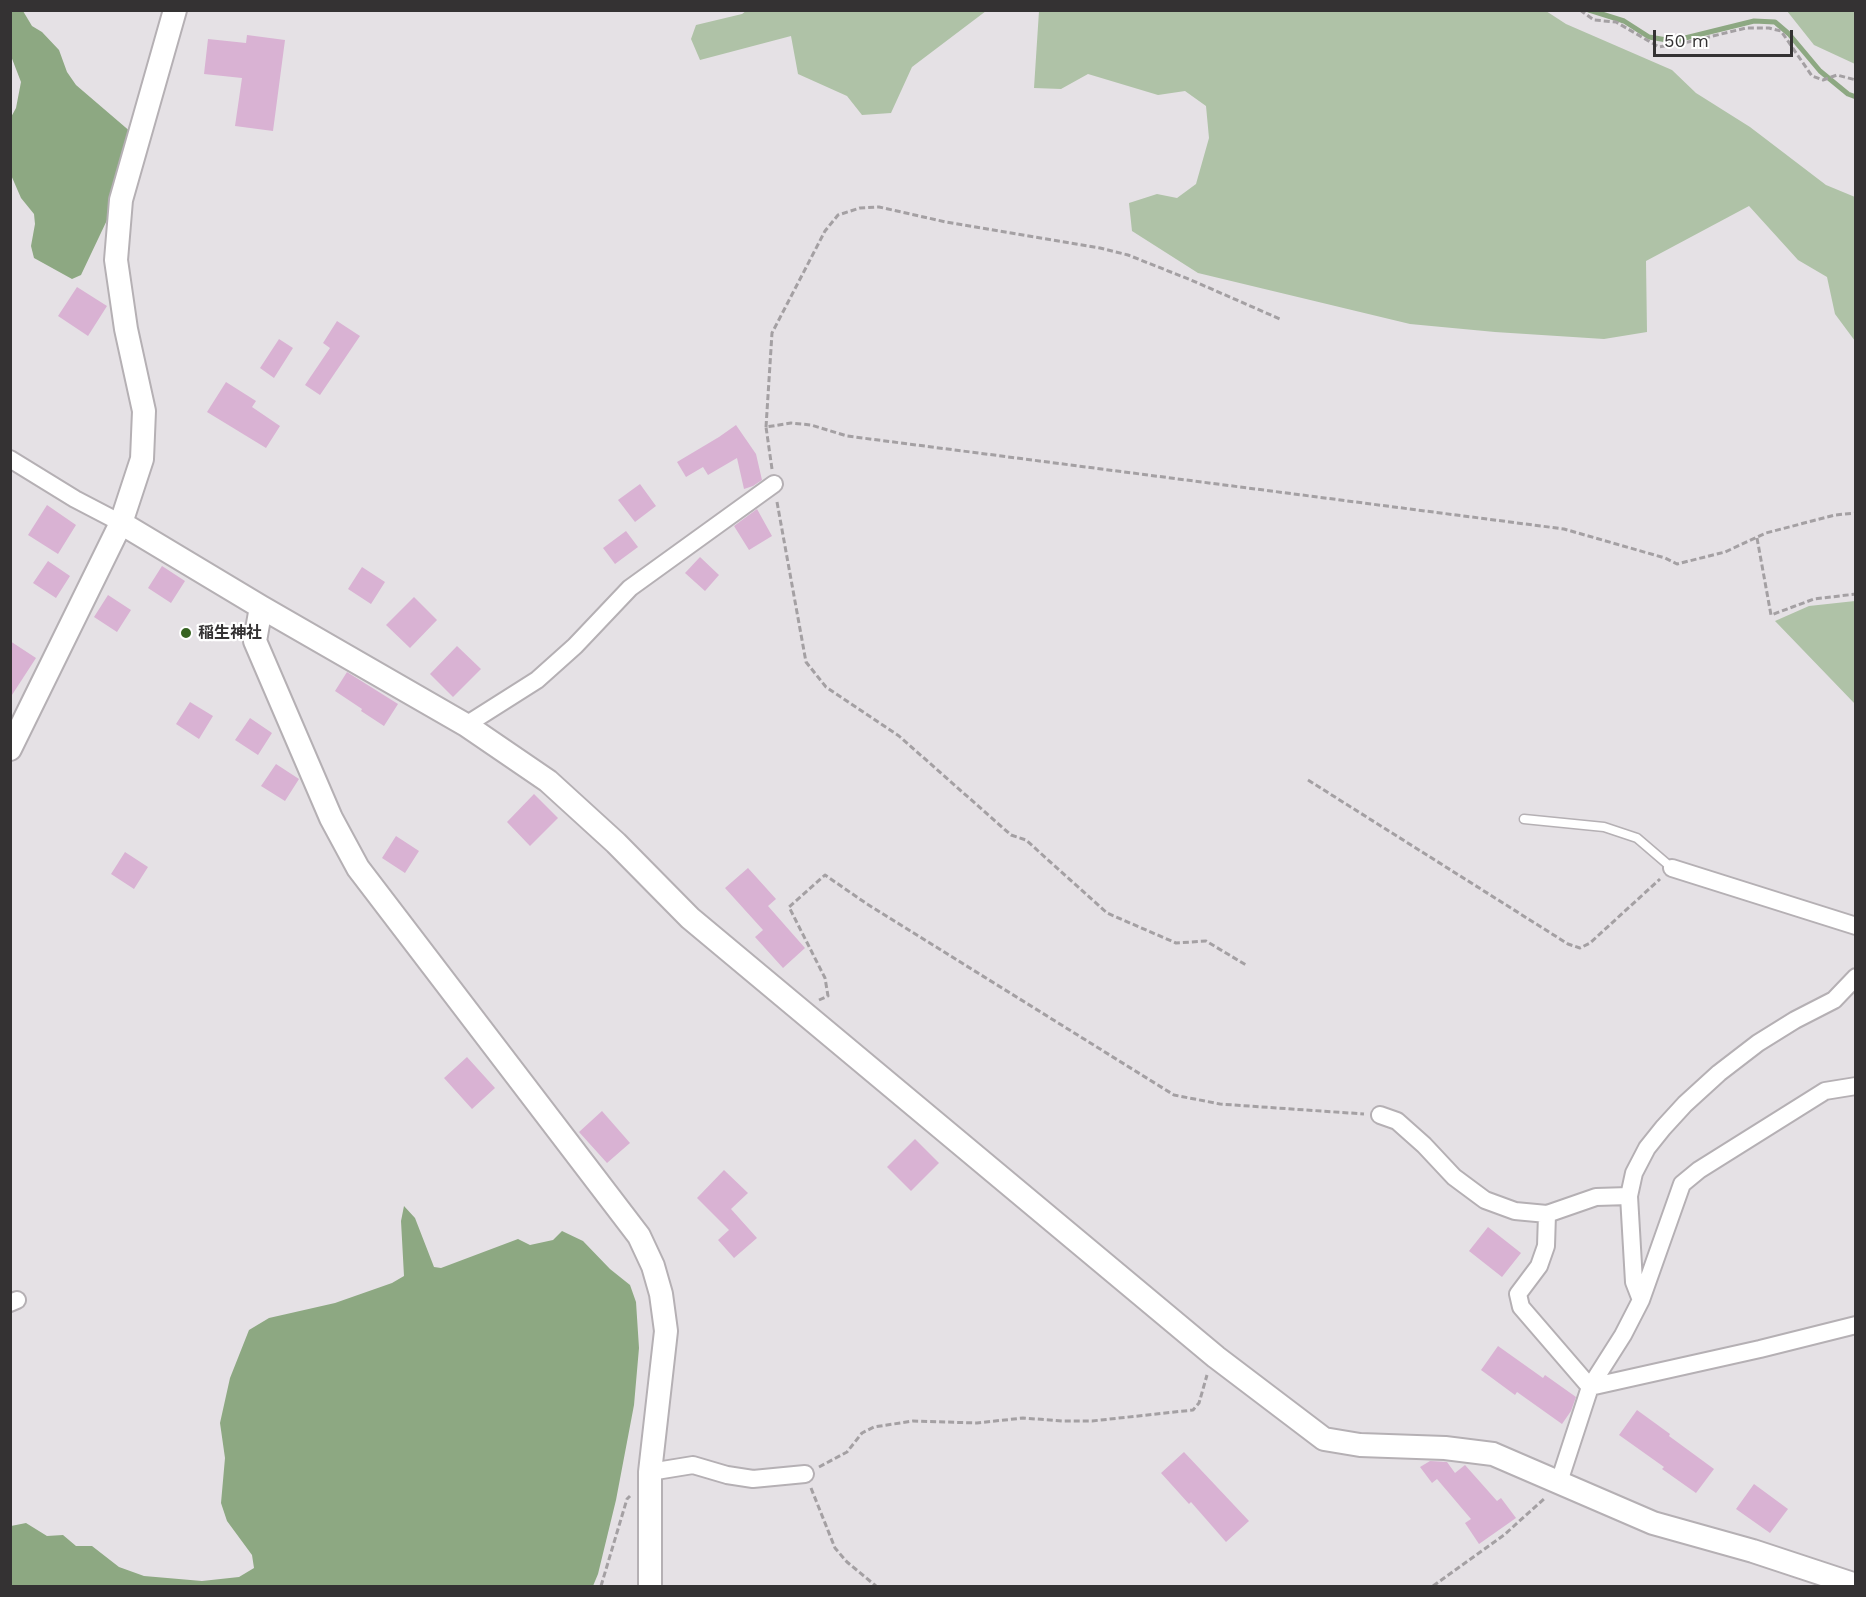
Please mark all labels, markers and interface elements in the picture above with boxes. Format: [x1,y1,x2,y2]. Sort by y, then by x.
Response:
scale bar [1656,18,1796,56]
text: 50 m [1664,30,1709,51]
place label: 稲生神社 [198,623,262,643]
marker: 稲生神社 [179,626,193,640]

